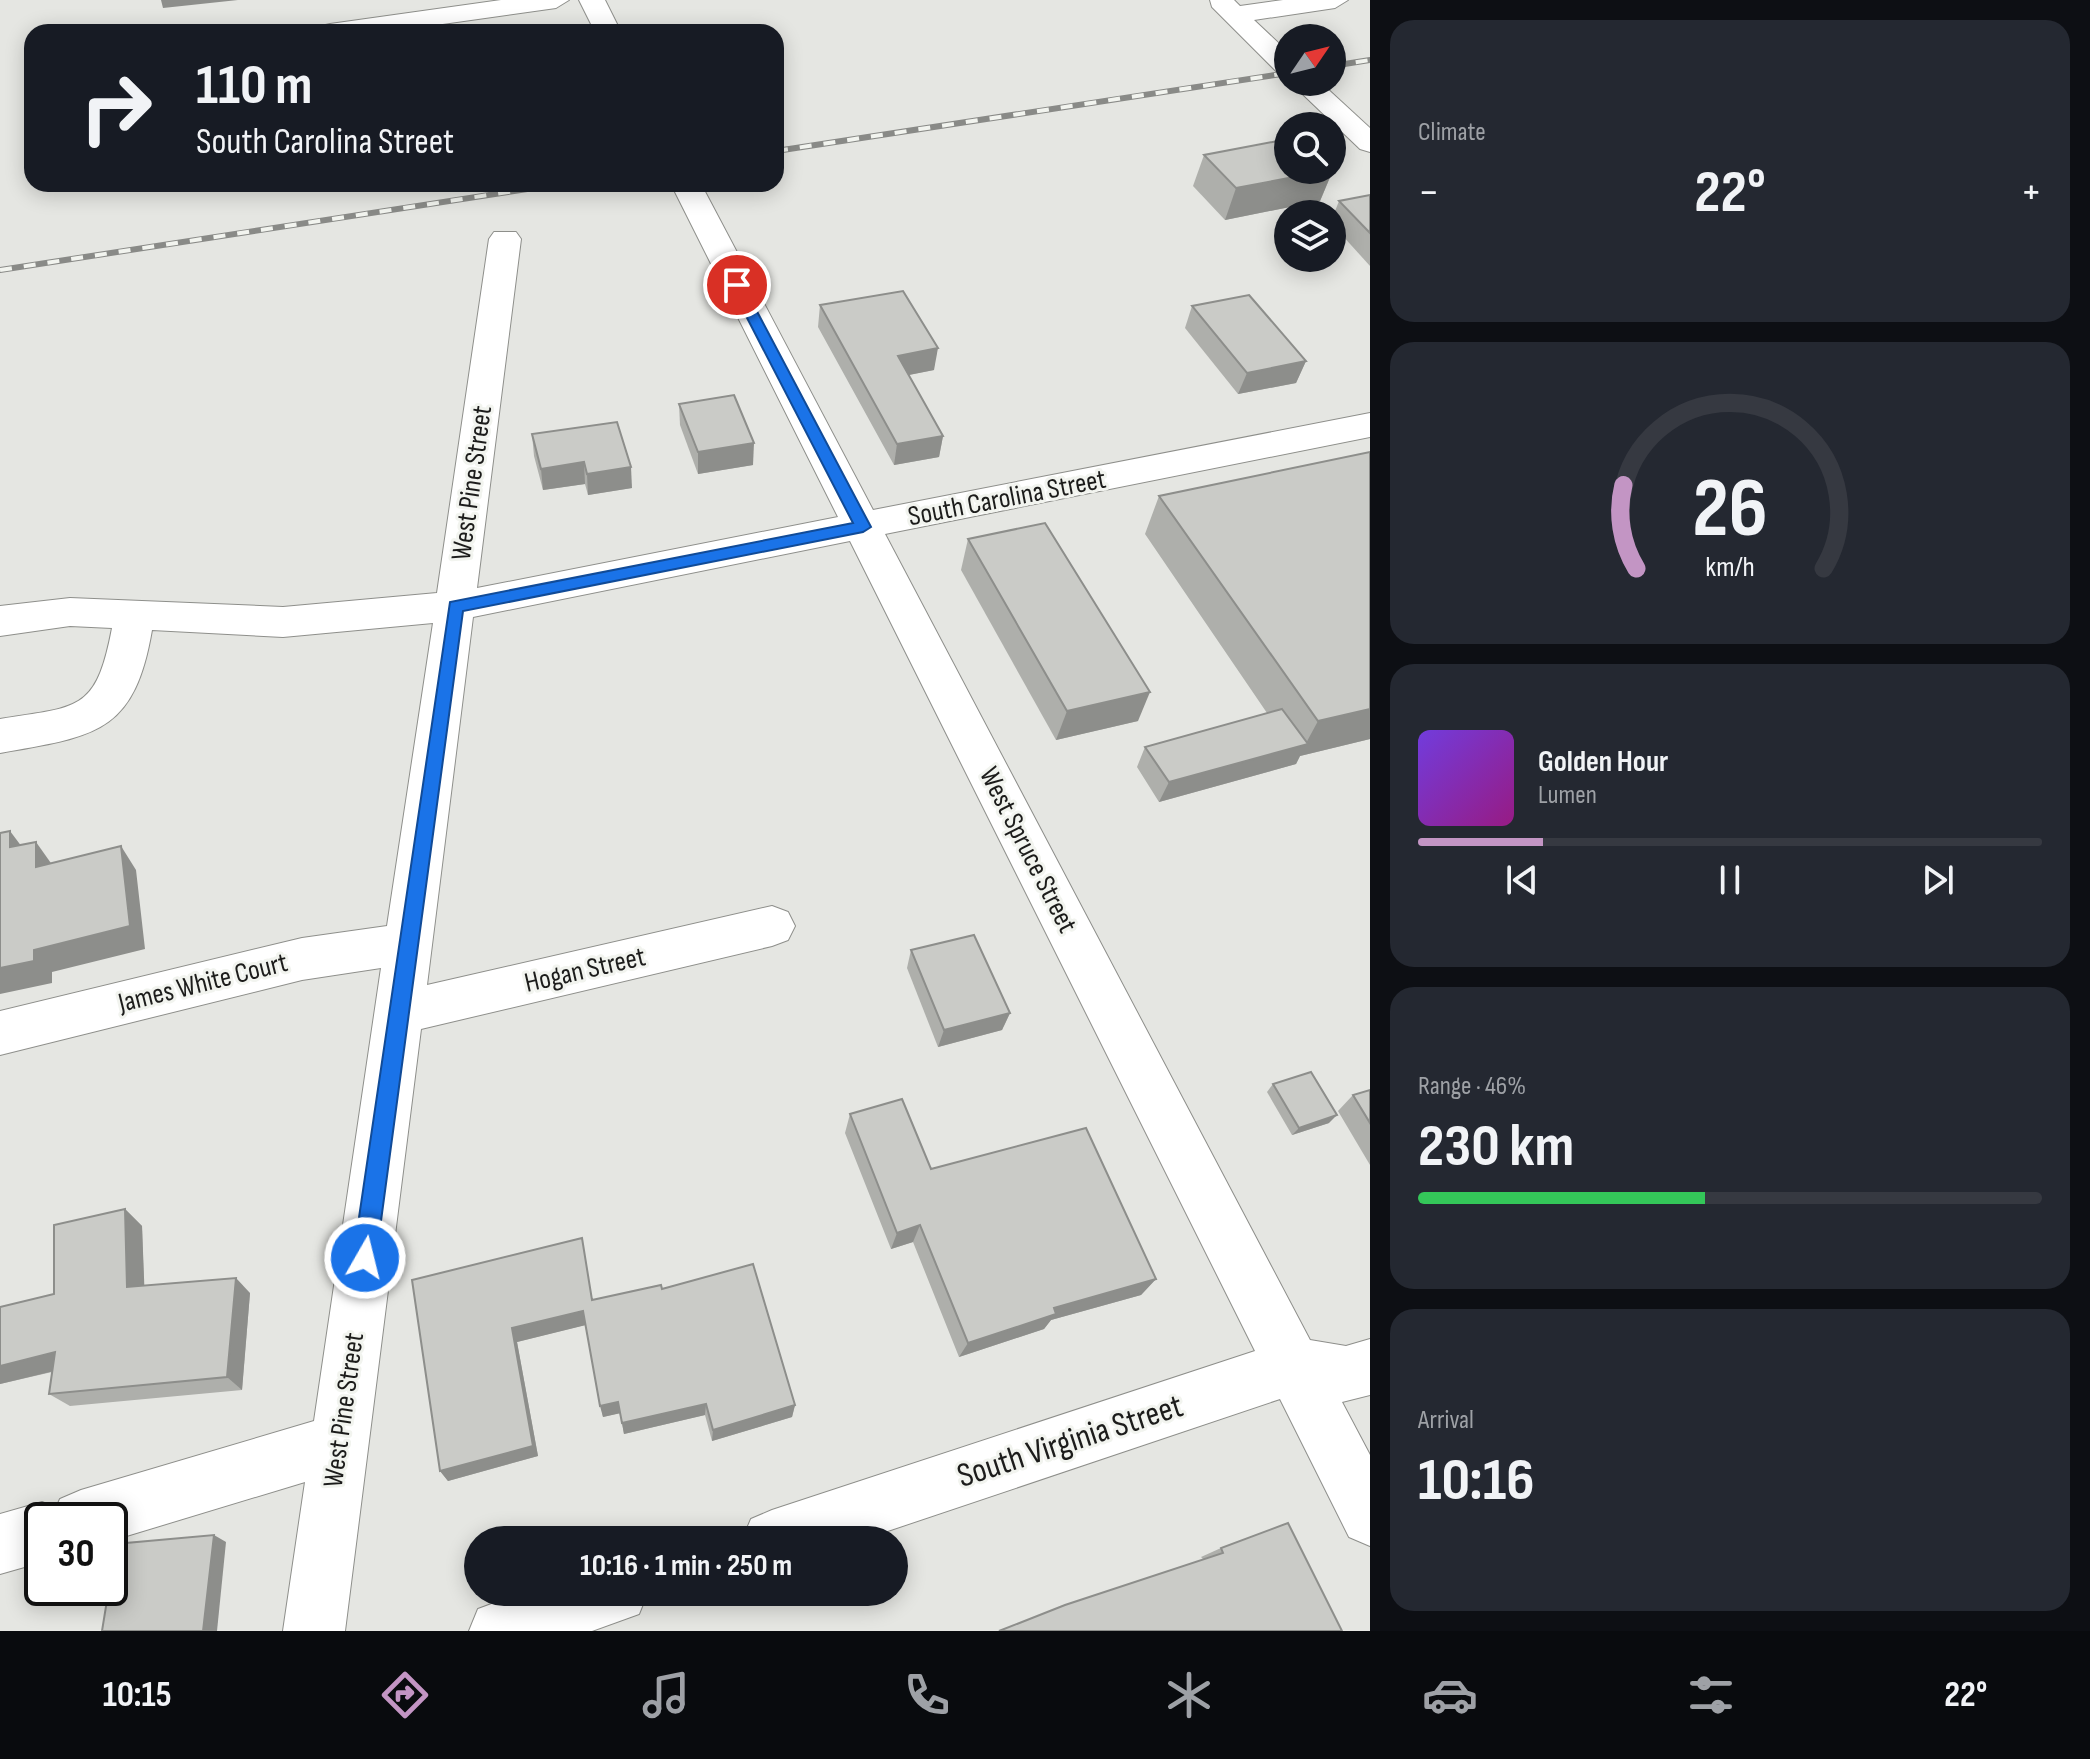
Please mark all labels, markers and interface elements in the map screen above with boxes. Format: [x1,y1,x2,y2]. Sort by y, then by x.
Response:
north arrow [1274,24,1346,96]
map controls [1274,24,1346,272]
text: 110 m [196,53,312,120]
icon: right [64,56,168,160]
button: search [1274,112,1346,184]
text: Climate [1418,117,1486,148]
text: South Carolina Street [196,121,454,164]
text: 22° [1694,157,1766,229]
text: − [1418,166,1440,219]
text: + [2020,166,2042,219]
button: layers [1274,200,1346,272]
pin [703,251,771,319]
icon: arrive [715,263,759,307]
street label: West Pine Street [445,404,499,562]
text: 26 [1692,460,1768,560]
street label: South Carolina Street [905,463,1109,533]
text: km/h [1705,550,1755,585]
text: Golden Hour [1538,744,1668,780]
street label: West Spruce Street [972,762,1084,938]
text: Lumen [1538,780,1597,811]
icon: previous [1500,858,1544,902]
icon: pause [1708,858,1752,902]
icon: next [1916,858,1960,902]
street label: Hogan Street [521,940,649,1000]
street label: James White Court [114,946,291,1020]
text: Range · 46% [1418,1071,1526,1102]
text: 230 km [1418,1111,1574,1183]
position arrow [323,1216,407,1300]
street label: West Pine Street [317,1331,371,1489]
street label: South Virginia Street [952,1385,1188,1497]
text: Arrival [1418,1405,1474,1436]
text: 10:16 [1418,1445,1535,1517]
speed limit sign: 30 [24,1502,128,1606]
text: 10:16 · 1 min · 250 m [580,1548,792,1584]
icon: directions [377,1667,433,1723]
icon: music [638,1667,694,1723]
icon: phone [899,1667,955,1723]
icon: climate [1161,1667,1217,1723]
icon: car [1422,1667,1478,1723]
icon: filters [1683,1667,1739,1723]
text: 10:15 [103,1674,171,1717]
text: 22° [1944,1674,1987,1717]

